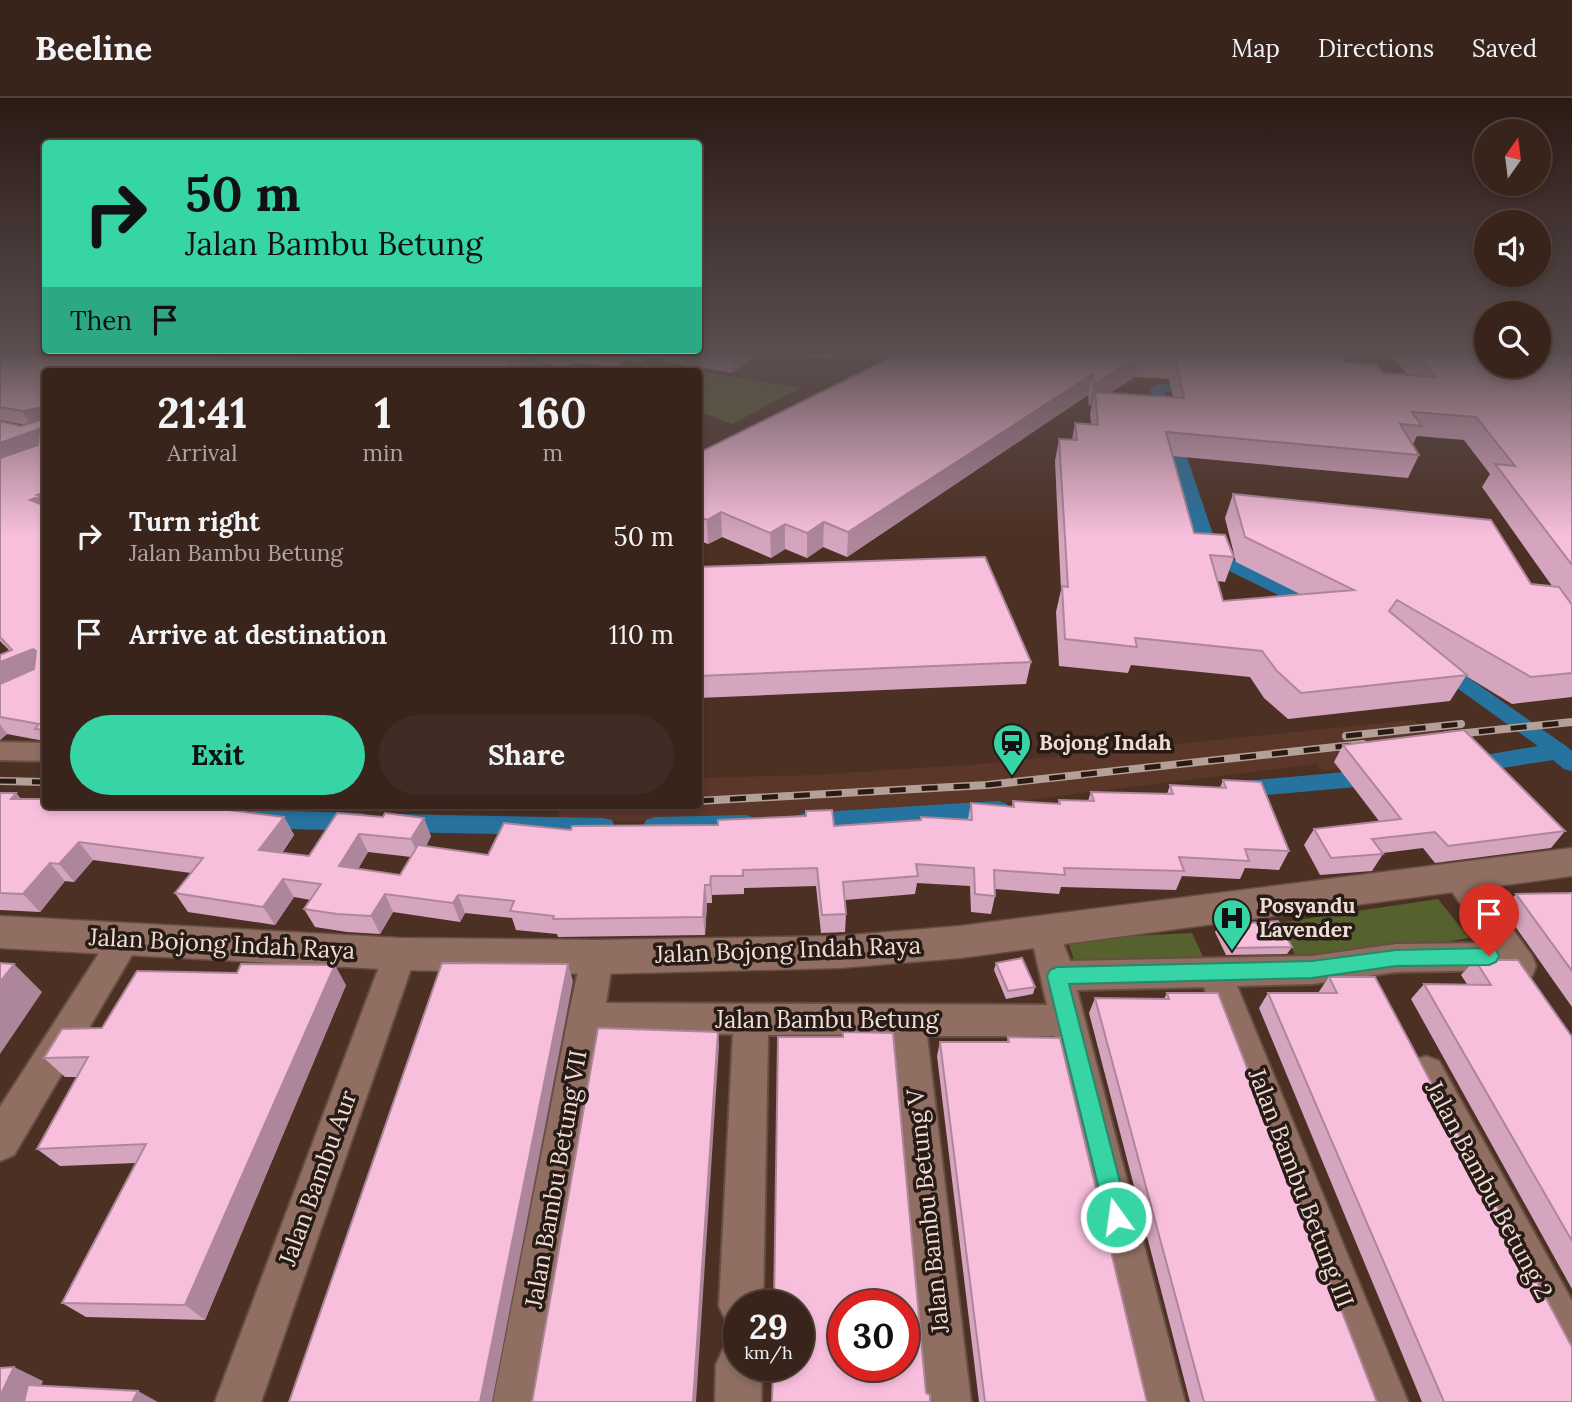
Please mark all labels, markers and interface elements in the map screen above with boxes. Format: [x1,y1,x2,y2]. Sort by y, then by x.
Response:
text: Beeline [35,27,152,69]
text: Map [1231,33,1280,64]
text: Directions [1318,33,1434,64]
text: Saved [1472,33,1537,64]
north arrow [1474,119,1550,196]
map controls [1474,119,1551,378]
text: 50 m [185,162,301,224]
icon: right [70,168,161,259]
button: sound [1474,210,1551,287]
text: Jalan Bambu Betung [185,223,483,264]
icon: arrive [146,301,184,339]
button: search [1474,301,1551,378]
text: Then [70,304,132,337]
text: 21:41 [157,386,247,440]
text: 1 [374,386,392,440]
text: 160 [519,386,587,440]
text: Arrival [167,438,237,467]
text: min [363,438,404,467]
text: m [542,438,563,467]
text: Turn right [129,505,260,538]
icon: right [70,517,108,555]
text: 50 m [614,520,674,553]
text: Jalan Bambu Betung [129,538,343,567]
icon: arrive [70,615,108,653]
text: Arrive at destination [129,618,387,651]
text: 110 m [609,618,674,651]
button: Exit [70,715,365,795]
button: Share [379,715,674,795]
station icon: Bojong Indah [991,722,1033,777]
place label: Bojong Indah [1039,729,1171,756]
pin [1459,884,1519,956]
place label: Posyandu Lavender [1259,892,1356,943]
icon: arrive [1470,895,1508,933]
hospital icon: Posyandu Lavender [1211,897,1253,952]
street label: Jalan Bojong Indah Raya [87,921,356,966]
street label: Jalan Bojong Indah Raya [653,929,922,970]
street label: Jalan Bambu Betung [714,1004,939,1035]
street label: Jalan Bambu Betung VII [517,1047,593,1311]
street label: Jalan Bambu Betung III [1241,1063,1361,1312]
street label: Jalan Bambu Betung 2 [1418,1075,1560,1304]
street label: Jalan Bambu Aur [271,1086,364,1270]
street label: Jalan Bambu Betung V [899,1086,956,1336]
position arrow [1079,1180,1153,1254]
speed limit sign: 30 [828,1290,919,1381]
text: 29 [749,1304,788,1349]
text: km/h [744,1341,793,1364]

